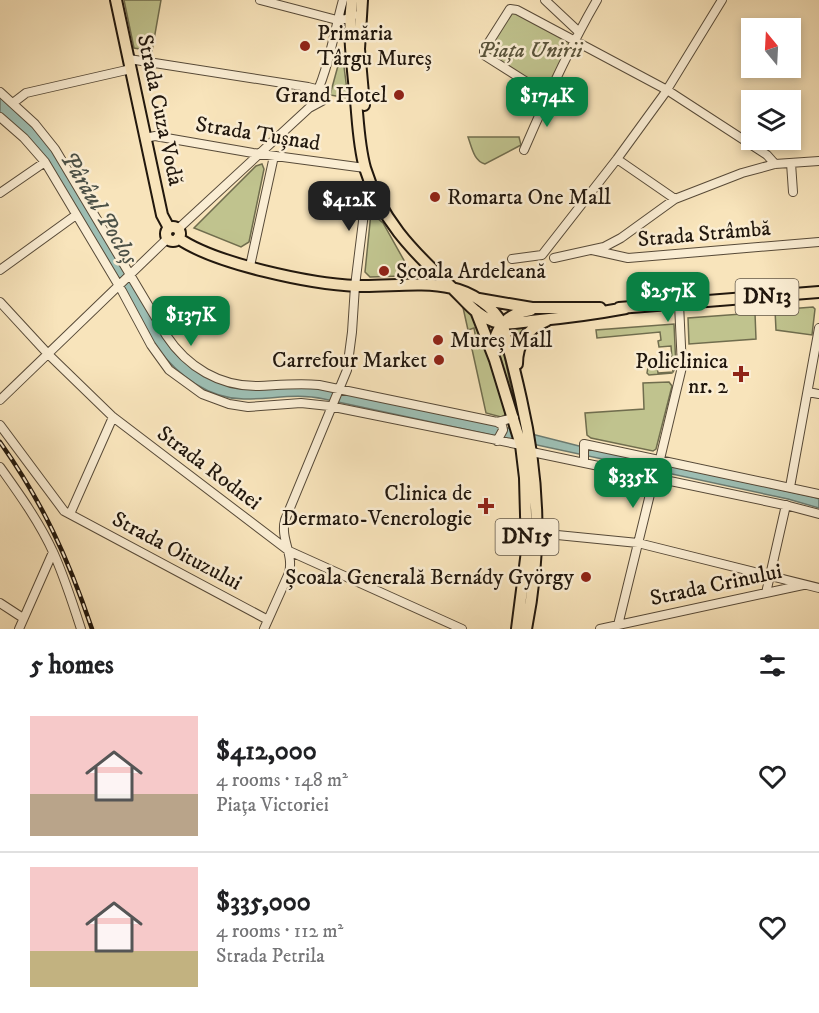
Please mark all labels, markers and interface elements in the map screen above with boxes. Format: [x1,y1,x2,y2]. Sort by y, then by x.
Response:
north arrow [741,18,801,78]
map controls [741,18,801,150]
place label: Primăria Târgu Mureș [317,20,432,72]
street label: Strada Cuza Vodă [131,32,189,189]
park label: Piața Unirii [478,37,584,64]
marker: Primăria Târgu Mureș [298,39,312,53]
pin: $174K [505,77,589,128]
place label: Grand Hotel [275,82,387,109]
text: $174K [520,84,574,109]
marker: Grand Hotel [392,88,406,102]
button: layers [741,90,801,150]
street label: Strada Tușnad [194,111,322,157]
water label: Pârâul Pocloș [53,146,145,271]
pin: $412K [307,181,391,232]
place label: Romarta One Mall [447,184,611,211]
text: $412K [322,188,376,213]
marker: Romarta One Mall [428,190,442,204]
street label: Strada Strâmbă [636,215,772,253]
place label: Școala Ardeleană [396,258,546,285]
marker: Școala Ardeleană [377,264,391,278]
pin: $257K [626,272,710,323]
text: $257K [640,279,696,304]
road number: DN13 [736,279,798,315]
pin: $137K [149,296,233,347]
text: $137K [166,303,216,328]
place label: Mureș Mall [450,327,553,354]
marker: Mureș Mall [431,333,445,347]
place label: Carrefour Market [272,347,427,374]
place label: Policlinica nr. 2 [635,348,729,400]
marker: Carrefour Market [432,353,446,367]
marker: Policlinica nr. 2 [732,365,750,383]
street label: Strada Rodnei [152,420,266,516]
pin: $335K [591,458,675,509]
text: $335K [608,465,658,490]
place label: Clinica de Dermato-Venerologie [282,480,472,532]
marker: Clinica de Dermato-Venerologie [477,497,495,515]
street label: Strada Oituzului [108,506,246,596]
road number: DN15 [496,519,558,555]
street label: Strada Crinului [647,558,785,612]
place label: Școala Generală Bernády György [285,564,575,591]
marker: Școala Generală Bernády György [579,570,593,584]
text: 5 homes [30,649,114,682]
icon: filters [756,649,789,682]
text: $412,000 [216,735,317,768]
icon: home [78,740,150,812]
icon: heart [756,760,789,793]
text: 4 rooms · 148 m² [216,768,348,793]
text: Piața Victoriei [216,793,329,818]
text: $335,000 [216,886,311,919]
icon: home [78,891,150,963]
icon: heart [756,911,789,944]
text: 4 rooms · 112 m² [216,919,344,944]
text: Strada Petrila [216,944,325,969]

